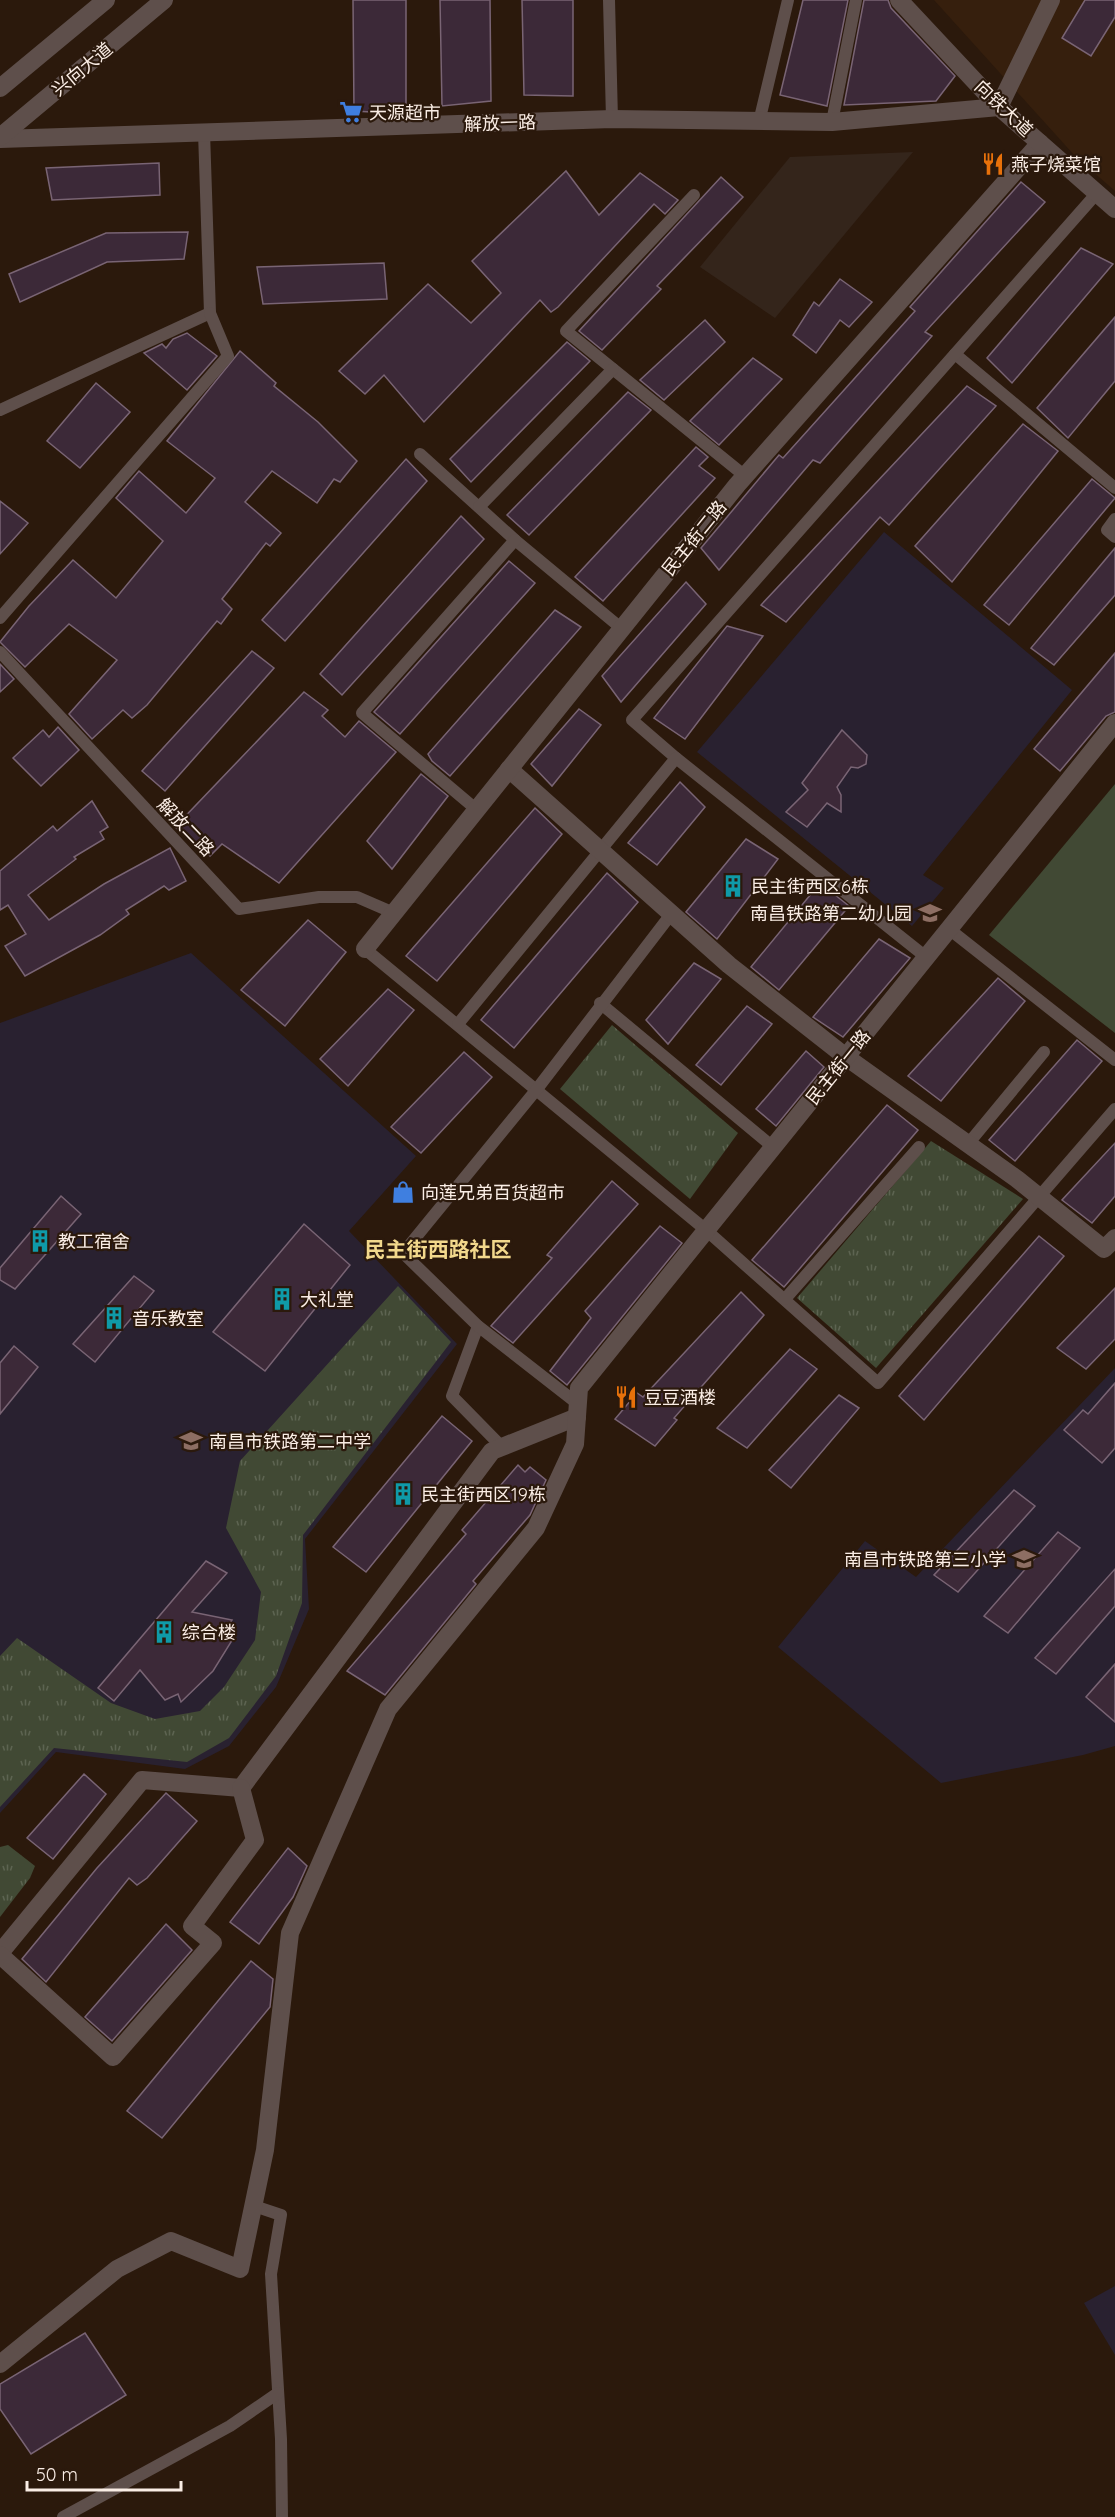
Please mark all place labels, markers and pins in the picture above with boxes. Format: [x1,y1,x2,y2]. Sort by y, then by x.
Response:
supermarket icon: 天源超市 [338,99,364,125]
place label: 天源超市 [369,101,441,124]
restaurant icon: 燕子烧菜馆 [980,151,1006,177]
place label: 燕子烧菜馆 [1011,153,1101,176]
building icon: 民主街西区6栋 [720,873,746,899]
place label: 民主街西区6栋 [751,875,869,898]
school or university icon: 南昌铁路第二幼儿园 [917,900,943,926]
place label: 南昌铁路第二幼儿园 [750,902,912,925]
shop icon: 向莲兄弟百货超市 [390,1179,416,1205]
place label: 向莲兄弟百货超市 [421,1181,565,1204]
building icon: 教工宿舍 [27,1228,53,1254]
place label: 教工宿舍 [58,1230,130,1253]
building icon: 大礼堂 [269,1286,295,1312]
place label: 大礼堂 [300,1288,354,1311]
building icon: 音乐教室 [101,1305,127,1331]
place label: 音乐教室 [132,1307,204,1330]
restaurant icon: 豆豆酒楼 [613,1384,639,1410]
place label: 豆豆酒楼 [644,1386,716,1409]
school or university icon: 南昌市铁路第二中学 [178,1428,204,1454]
place label: 南昌市铁路第二中学 [209,1430,371,1453]
building icon: 民主街西区19栋 [390,1481,416,1507]
place label: 民主街西区19栋 [421,1483,546,1506]
school or university icon: 南昌市铁路第三小学 [1011,1546,1037,1572]
place label: 南昌市铁路第三小学 [844,1548,1006,1571]
building icon: 综合楼 [151,1619,177,1645]
place label: 综合楼 [182,1621,236,1644]

